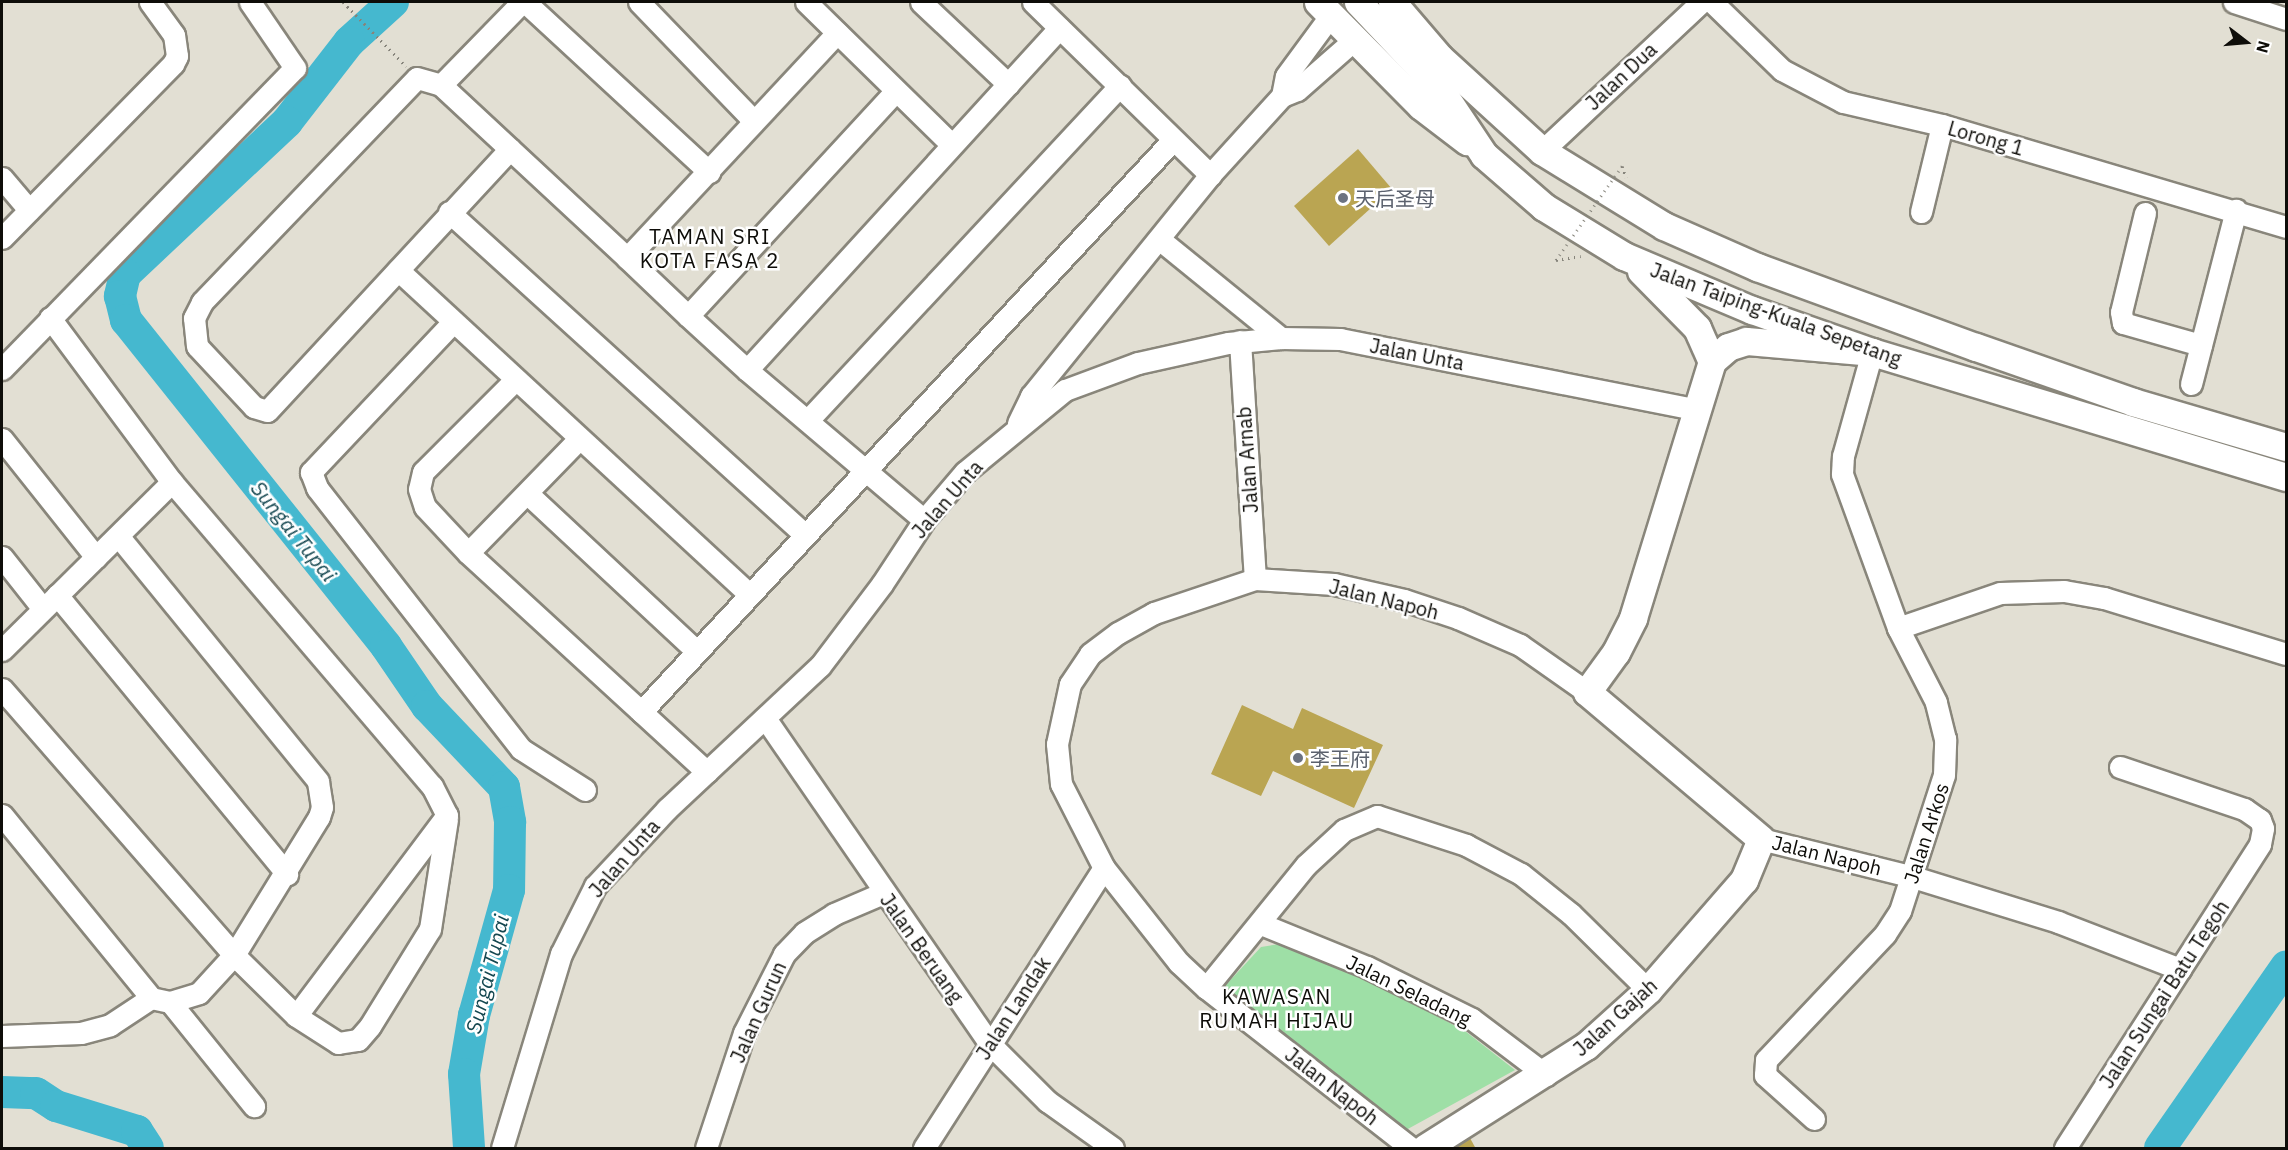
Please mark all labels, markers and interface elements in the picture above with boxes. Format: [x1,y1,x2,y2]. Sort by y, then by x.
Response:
north arrow [2216,12,2276,72]
street label: Jalan Dua [1580,37,1662,115]
text: N [2252,39,2275,55]
street label: Lorong 1 [1945,116,2027,160]
place label: 天后圣母 [1355,186,1435,210]
marker: 天后圣母 [1336,191,1350,205]
district label: TAMAN SRI KOTA FASA 2 [640,223,780,273]
street label: Jalan Taiping-Kuala Sepetang [1647,257,1905,371]
street label: Jalan Unta [1368,333,1466,375]
street label: Jalan Arnab [1231,406,1263,514]
street label: Jalan Unta [907,455,987,543]
water label: Sungai Tupai [246,476,342,586]
street label: Jalan Napoh [1327,574,1441,624]
place label: 李王府 [1310,746,1370,770]
marker: 李王府 [1291,751,1305,765]
street label: Jalan Arkos [1898,780,1954,886]
street label: Jalan Unta [584,814,664,902]
street label: Jalan Napoh [1770,830,1884,880]
street label: Jalan Beruang [875,889,969,1007]
street label: Jalan Sungai Batu Tegoh [2094,896,2234,1092]
water label: Sungai Tupai [460,912,514,1036]
street label: Jalan Seladang [1343,949,1475,1031]
street label: Jalan Landak [971,952,1055,1064]
street label: Jalan Gurun [725,958,791,1066]
street label: Jalan Gajah [1568,973,1662,1061]
district label: KAWASAN RUMAH HIJAU [1199,983,1355,1033]
street label: Jalan Napoh [1280,1042,1384,1130]

